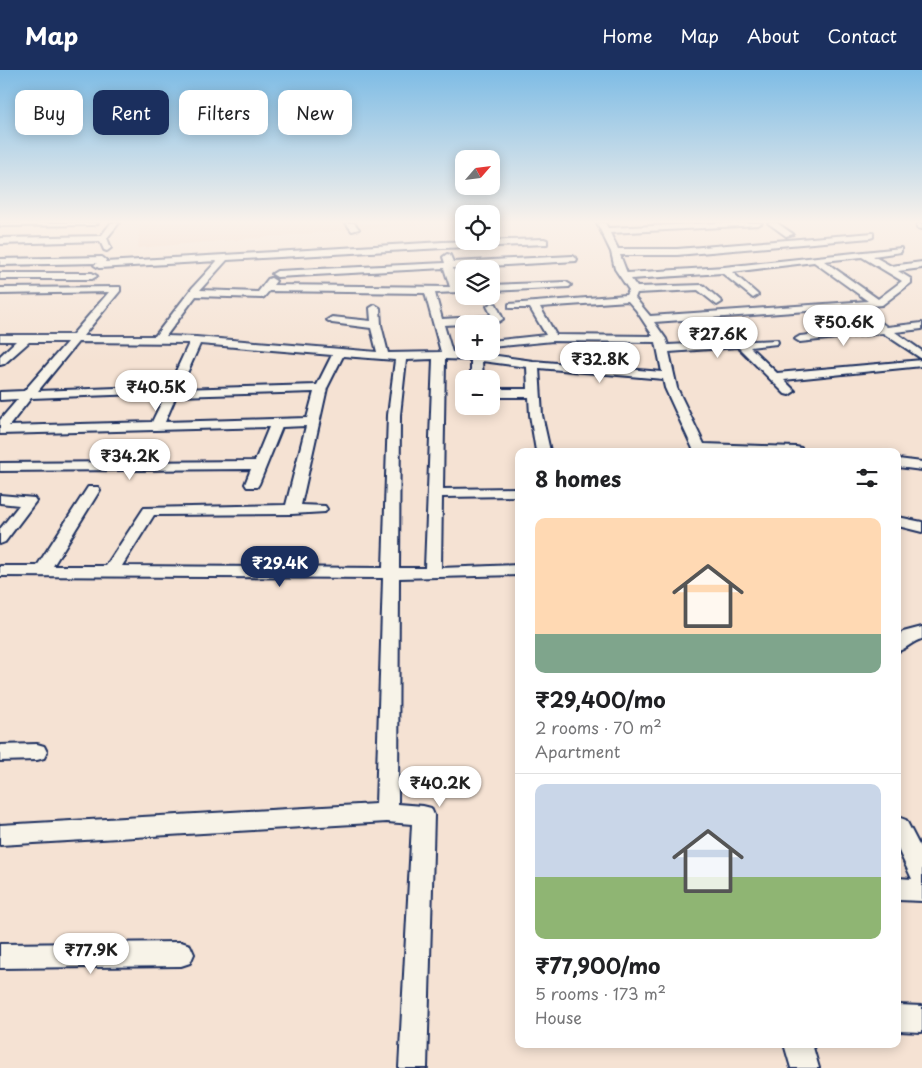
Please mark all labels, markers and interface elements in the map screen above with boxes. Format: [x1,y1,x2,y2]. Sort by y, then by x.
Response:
text: Map [25,17,78,53]
text: Home [602,22,652,49]
text: Map [680,22,719,49]
text: About [747,22,799,49]
text: Contact [827,22,897,49]
chip: Buy [15,90,83,135]
chip: Rent [93,90,169,135]
chip: Filters [179,90,268,135]
chip: New [278,90,352,135]
north arrow [455,150,500,195]
map controls [455,150,500,415]
button: locate [455,205,500,250]
button: layers [455,260,500,305]
pin: ₹50.6K [803,304,885,347]
text: ₹50.6K [814,309,874,333]
button: + [455,315,500,360]
pin: ₹27.6K [677,316,759,359]
text: ₹27.6K [689,321,747,345]
pin: ₹32.8K [559,342,641,384]
text: ₹32.8K [571,346,629,370]
pin: ₹40.5K [115,370,197,412]
button: − [455,370,500,415]
text: ₹40.5K [126,374,186,398]
pin: ₹34.2K [89,438,171,481]
text: ₹34.2K [100,443,160,467]
text: 8 homes [535,462,621,494]
icon: filters [853,464,881,492]
pin: ₹29.4K [239,546,321,588]
text: ₹29.4K [252,550,308,574]
icon: home [663,551,753,641]
text: ₹29,400/mo [535,683,666,715]
text: 2 rooms · 70 m² [535,715,662,739]
text: Apartment [535,739,620,763]
pin: ₹40.2K [399,766,481,808]
text: ₹40.2K [409,770,471,794]
icon: home [663,816,753,906]
pin: ₹77.9K [50,932,132,975]
text: ₹77.9K [64,937,118,961]
text: ₹77,900/mo [535,949,660,981]
text: 5 rooms · 173 m² [535,981,666,1005]
text: House [535,1005,582,1029]

